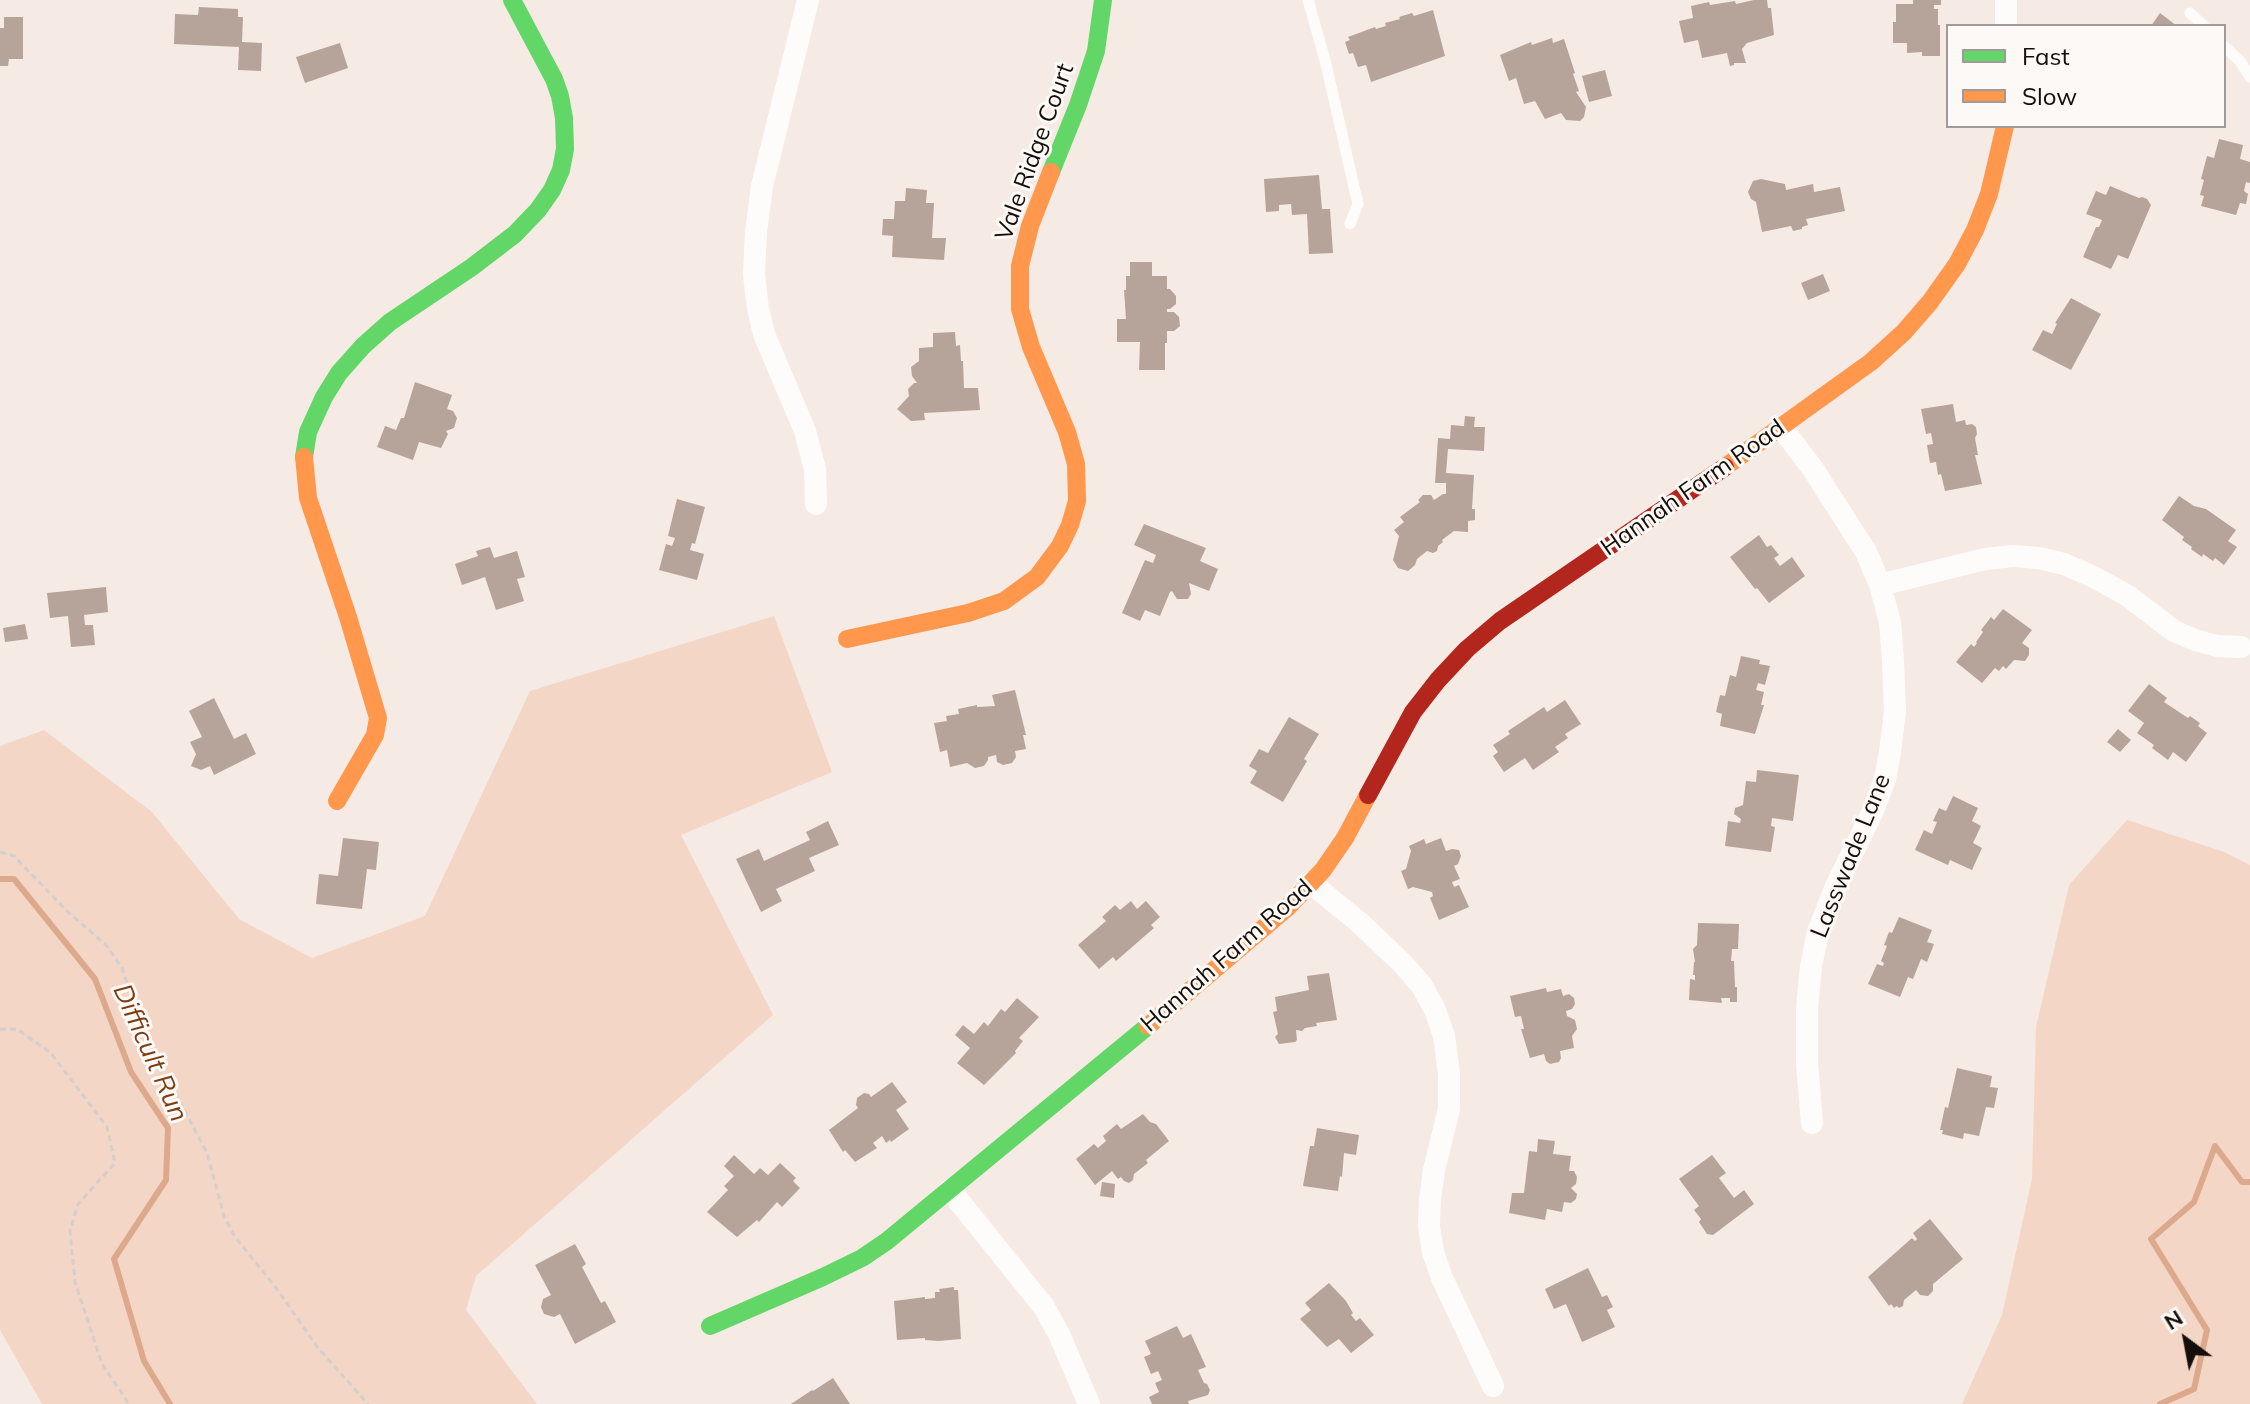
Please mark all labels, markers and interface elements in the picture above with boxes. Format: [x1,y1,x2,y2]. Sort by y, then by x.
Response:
legend [1946,24,2226,128]
text: Fast [2022,41,2070,71]
street label: Vale Ridge Court [990,60,1080,244]
text: Slow [2022,81,2077,111]
street label: Hannah Farm Road [1595,414,1791,562]
street label: Lasswade Lane [1805,770,1897,942]
street label: Hannah Farm Road [1135,874,1319,1038]
water label: Difficult Run [106,979,194,1127]
north arrow [2146,1300,2226,1380]
text: N [2159,1303,2188,1336]

